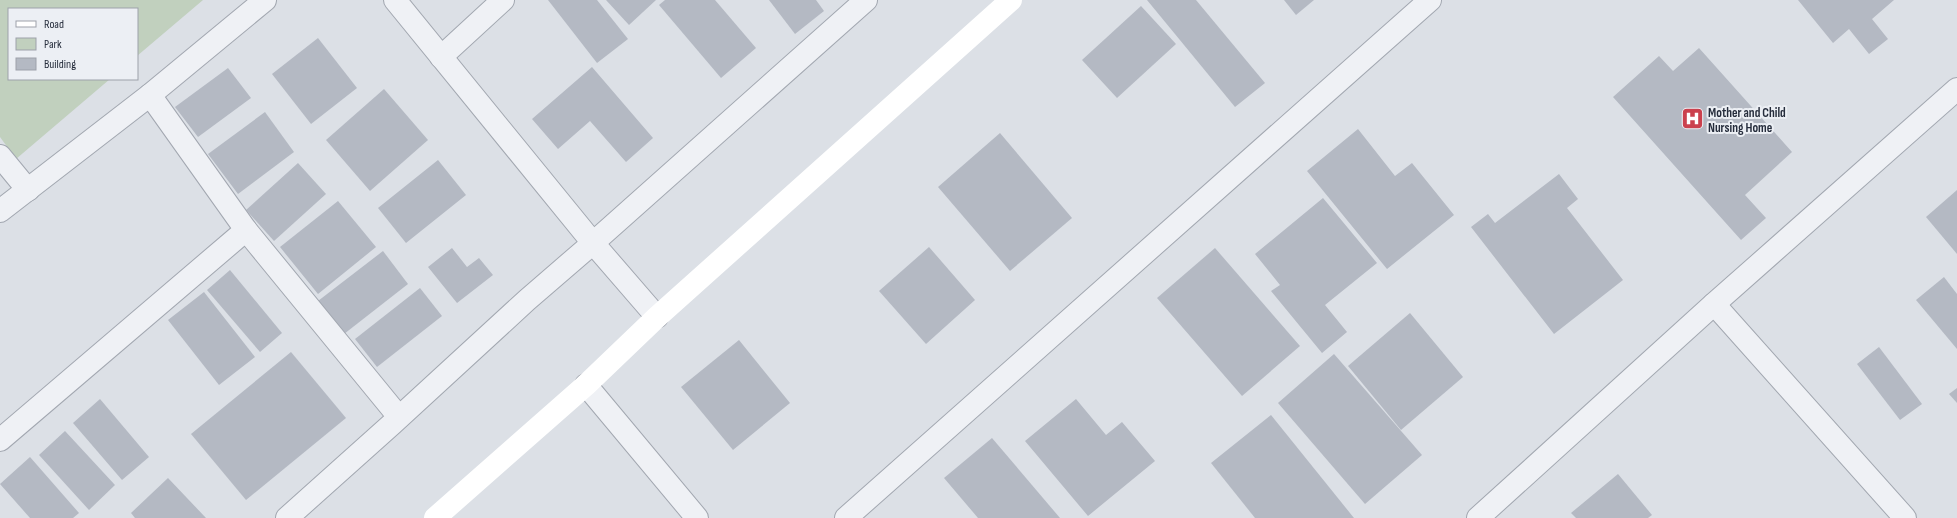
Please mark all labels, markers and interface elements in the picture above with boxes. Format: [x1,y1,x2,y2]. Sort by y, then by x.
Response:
legend [8,8,138,80]
text: Road [44,17,64,32]
text: Park [44,37,62,52]
text: Building [44,57,76,72]
place label: Mother and Child Nursing Home [1708,105,1786,136]
hospital icon: Mother and Child Nursing Home [1679,106,1705,132]

